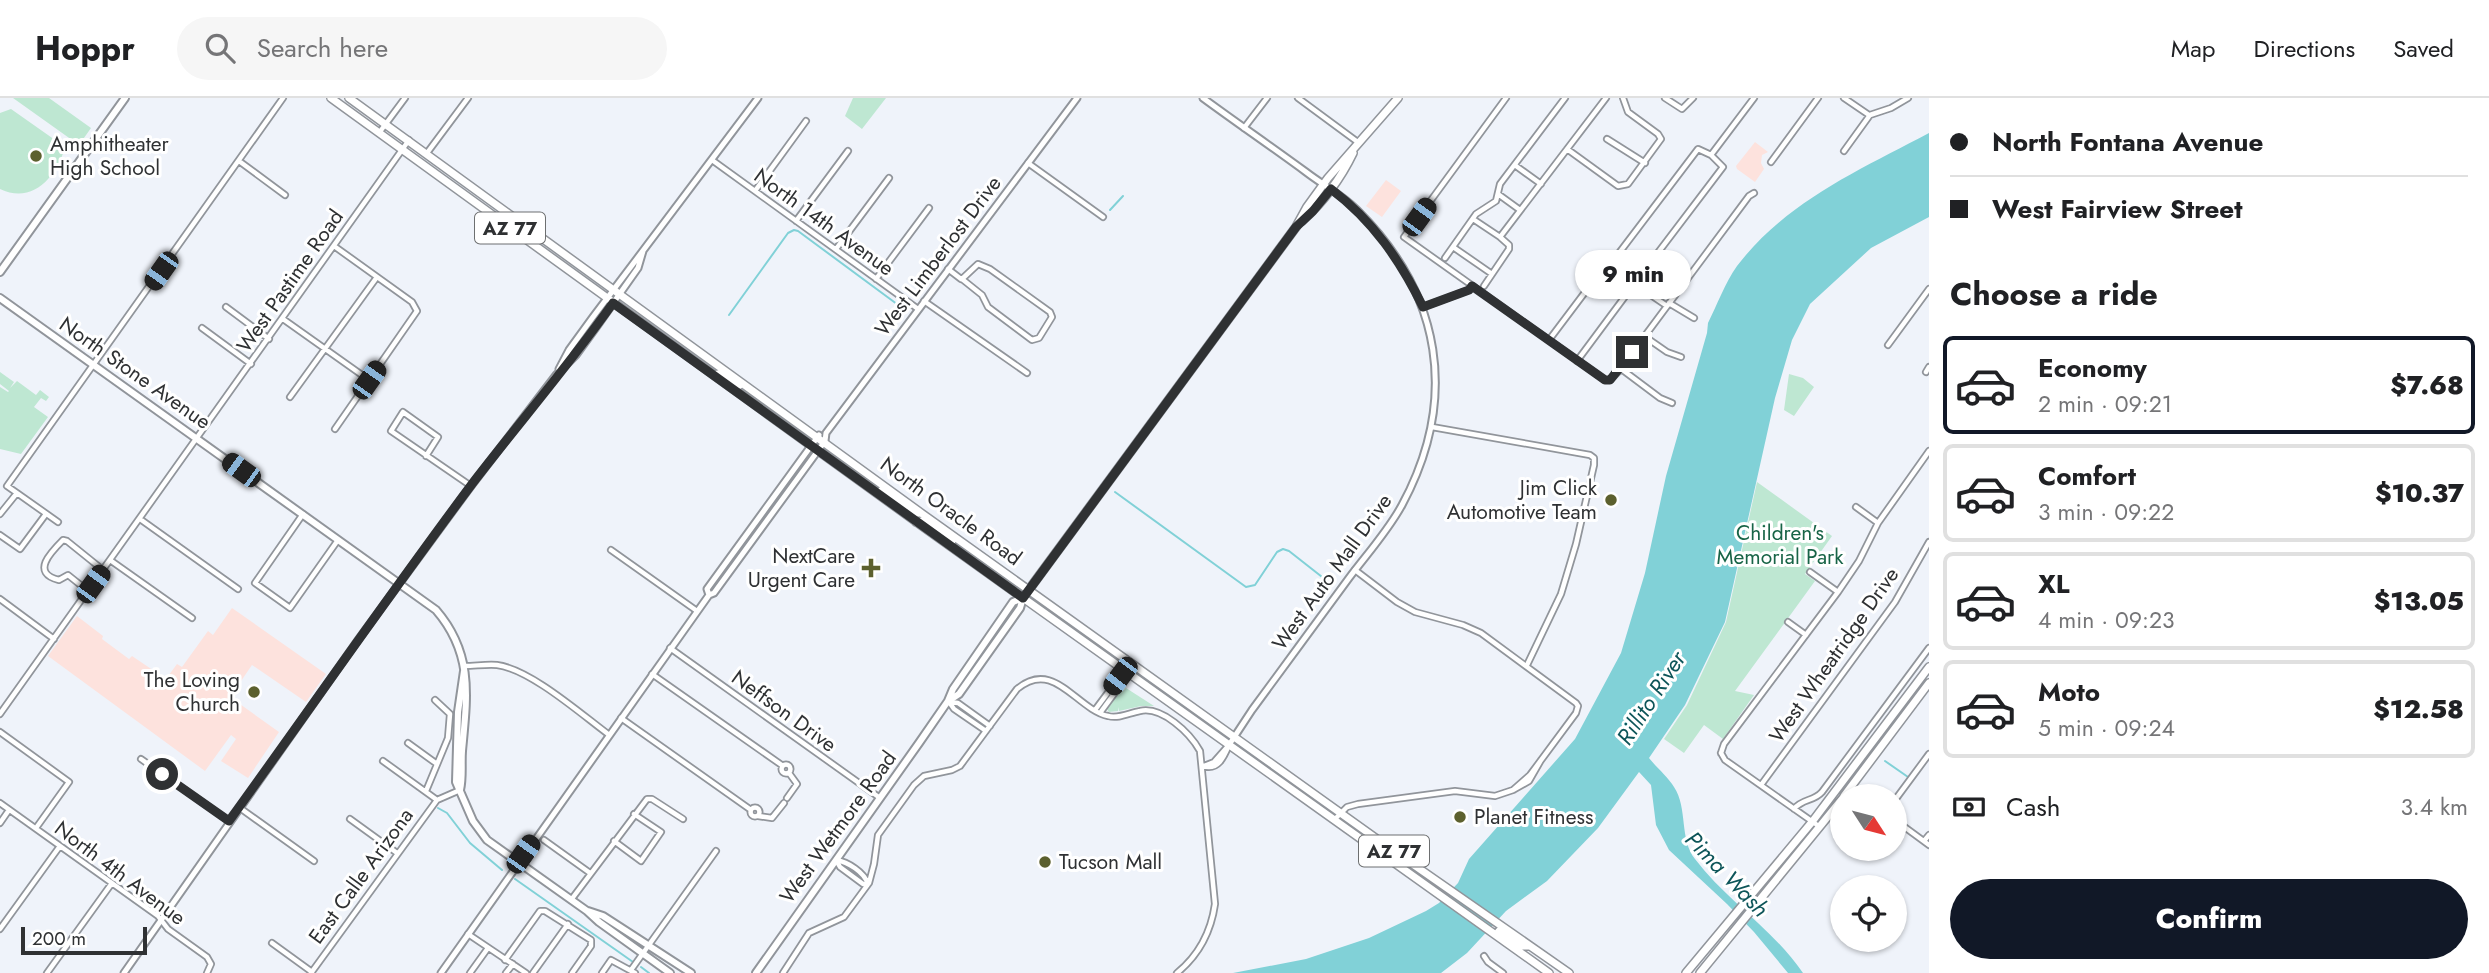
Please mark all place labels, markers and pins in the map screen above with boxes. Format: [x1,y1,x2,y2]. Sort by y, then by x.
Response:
place label: Amphitheater High School [50,129,170,183]
marker: Amphitheater High School [28,148,44,164]
place label: Jim Click Automotive Team [1447,473,1598,527]
marker: Jim Click Automotive Team [1603,492,1619,508]
place label: NextCare Urgent Care [748,541,855,595]
marker: NextCare Urgent Care [861,558,881,578]
place label: The Loving Church [144,665,240,719]
marker: The Loving Church [246,684,262,700]
place label: Planet Fitness [1474,802,1593,832]
marker: Planet Fitness [1452,809,1468,825]
place label: Tucson Mall [1059,847,1162,877]
marker: Tucson Mall [1037,854,1053,870]

